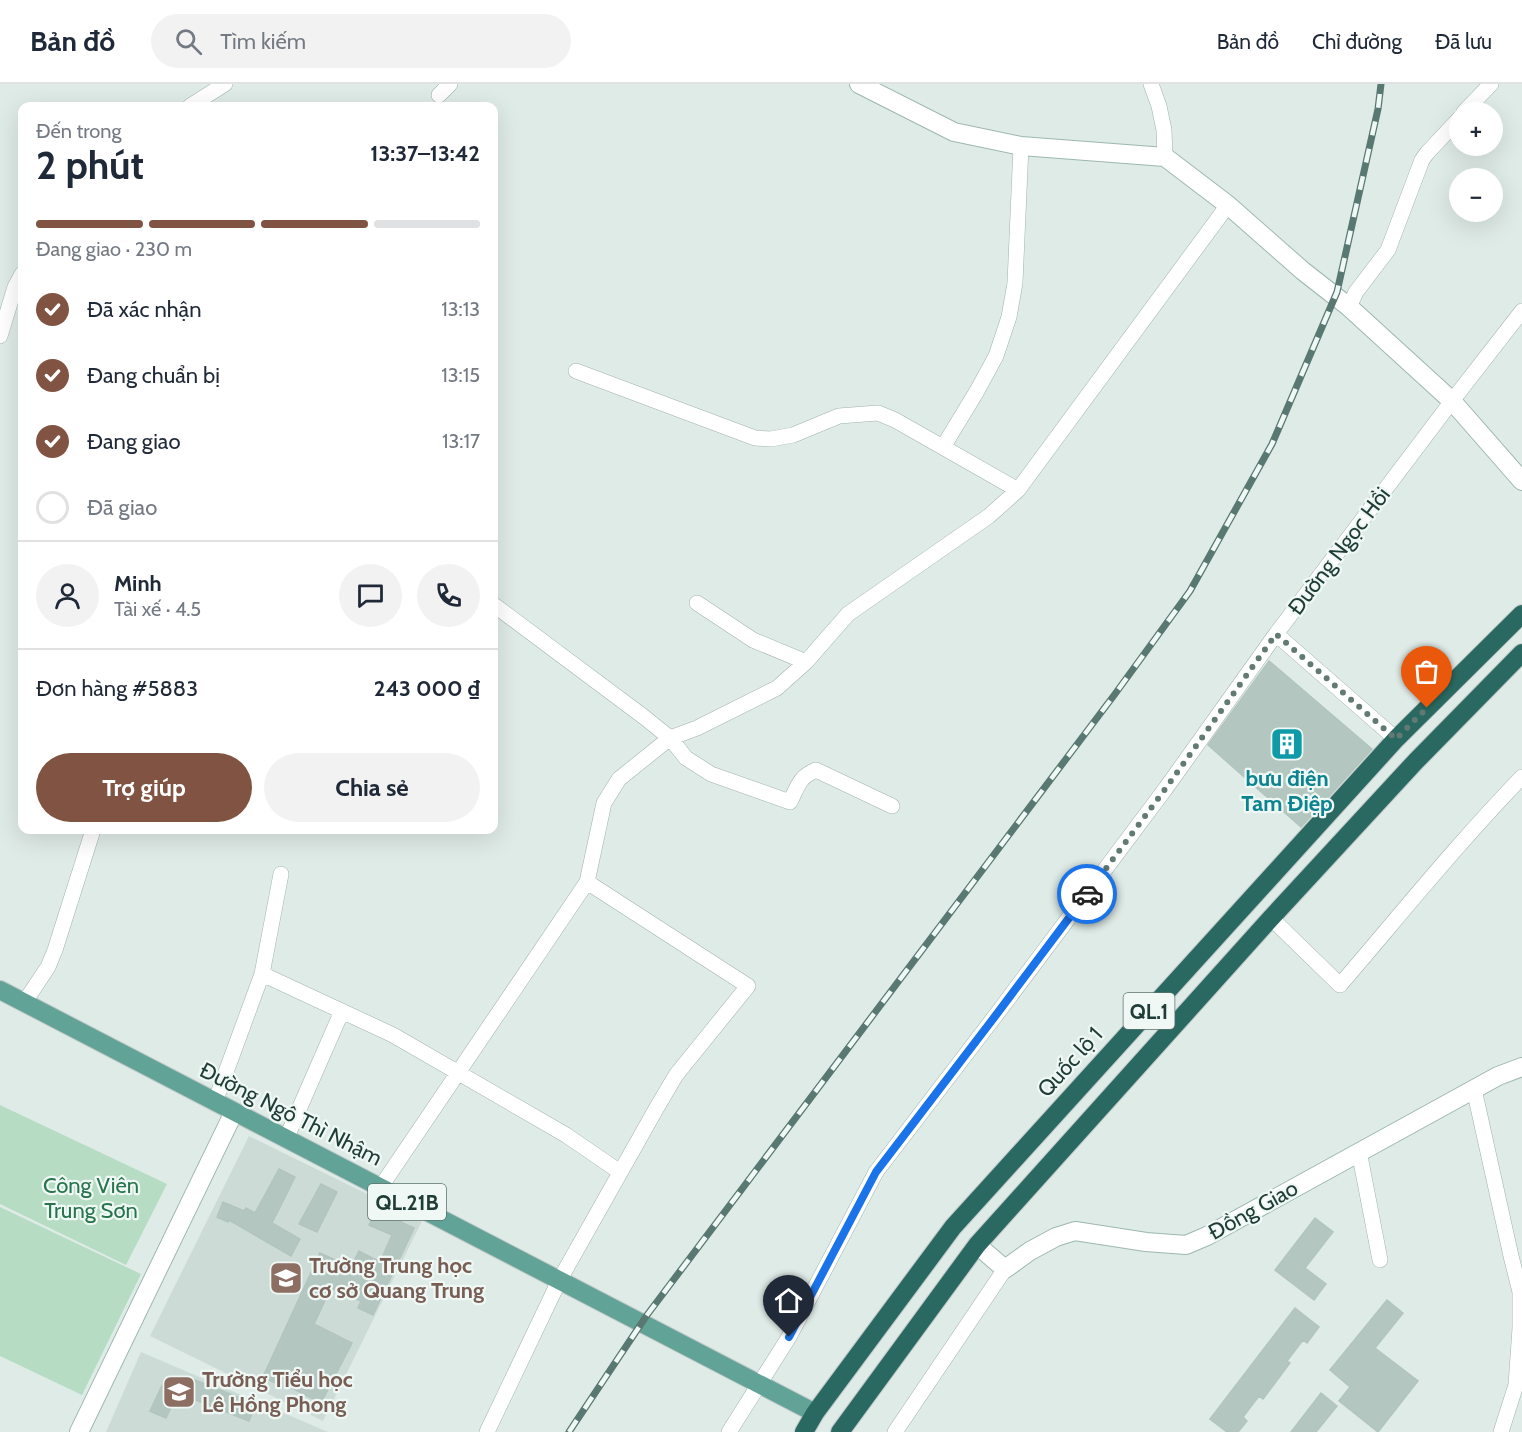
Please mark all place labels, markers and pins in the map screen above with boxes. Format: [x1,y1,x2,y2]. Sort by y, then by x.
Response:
pin [1401,646,1452,708]
building icon: bưu điện Tam Điệp [1269,726,1305,762]
place label: bưu điện Tam Điệp [1241,765,1333,817]
place label: Trường Trung học cơ sở Quang Trung [309,1252,484,1304]
school or university icon: Trường Trung học cơ sở Quang Trung [268,1260,304,1296]
pin [763,1275,814,1337]
place label: Trường Tiểu học Lê Hồng Phong [202,1366,353,1418]
school or university icon: Trường Tiểu học Lê Hồng Phong [161,1374,197,1410]

